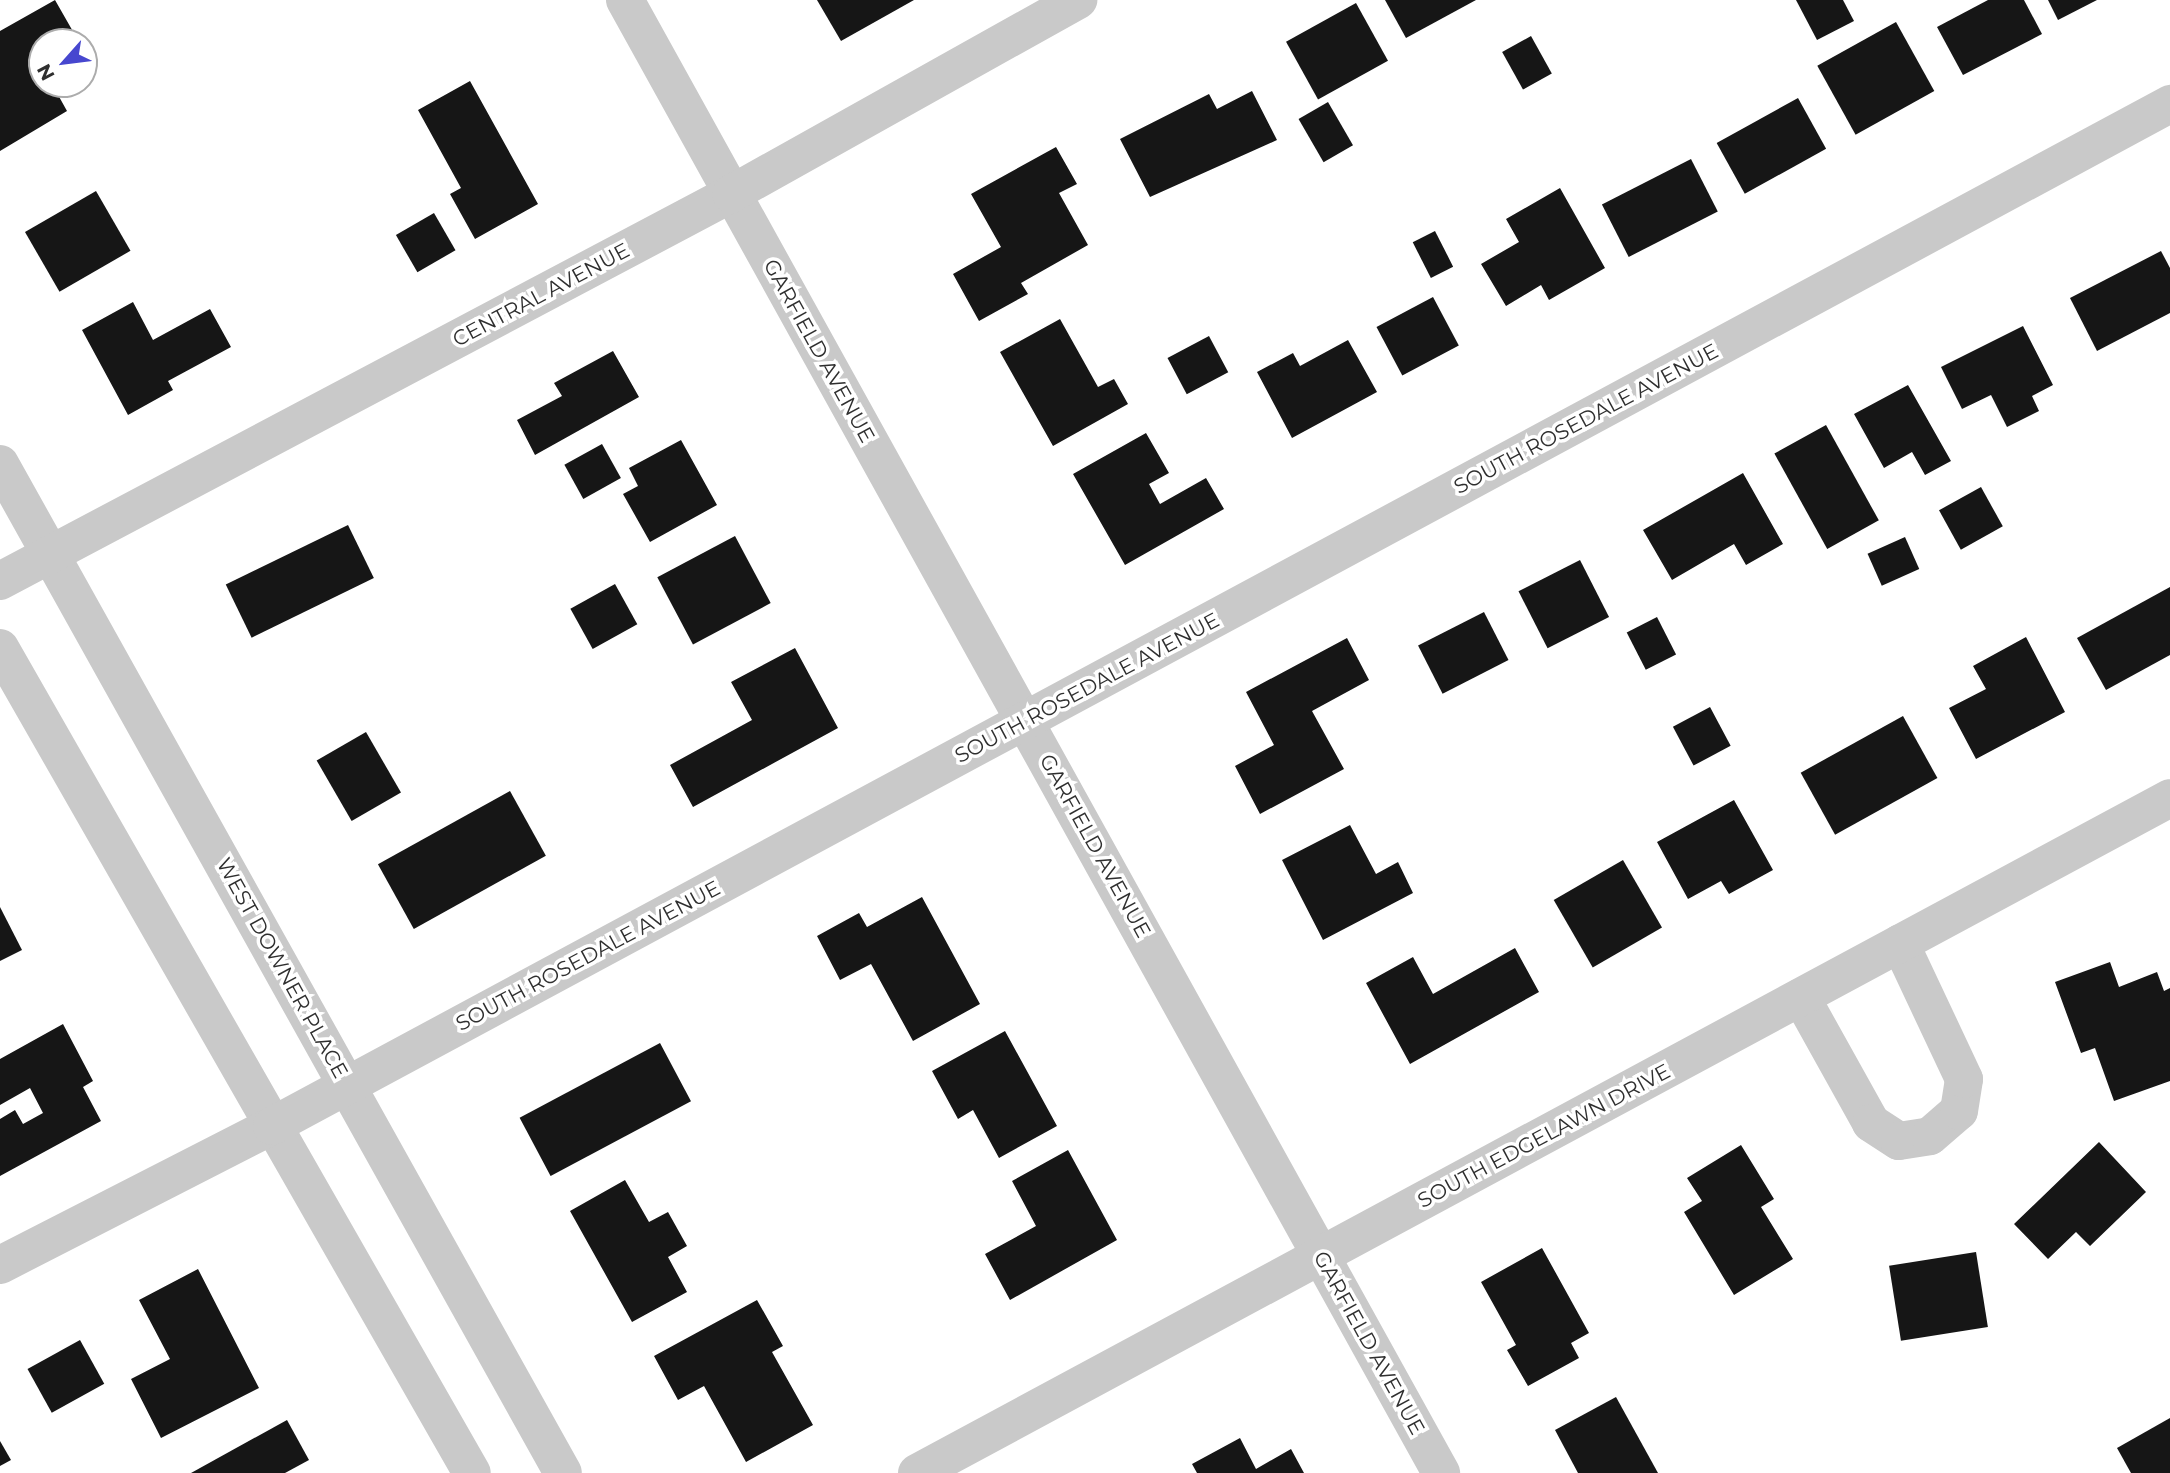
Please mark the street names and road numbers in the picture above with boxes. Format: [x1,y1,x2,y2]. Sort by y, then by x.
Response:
street label: CENTRAL AVENUE [448,238,634,352]
street label: GARFIELD AVENUE [758,255,880,447]
street label: SOUTH ROSEDALE AVENUE [1449,338,1723,500]
street label: SOUTH ROSEDALE AVENUE [950,607,1224,769]
street label: GARFIELD AVENUE [1034,750,1156,942]
street label: WEST DOWNER PLACE [211,854,353,1082]
street label: SOUTH ROSEDALE AVENUE [451,875,725,1037]
street label: SOUTH EDGELAWN DRIVE [1413,1059,1675,1213]
street label: GARFIELD AVENUE [1308,1247,1430,1439]

